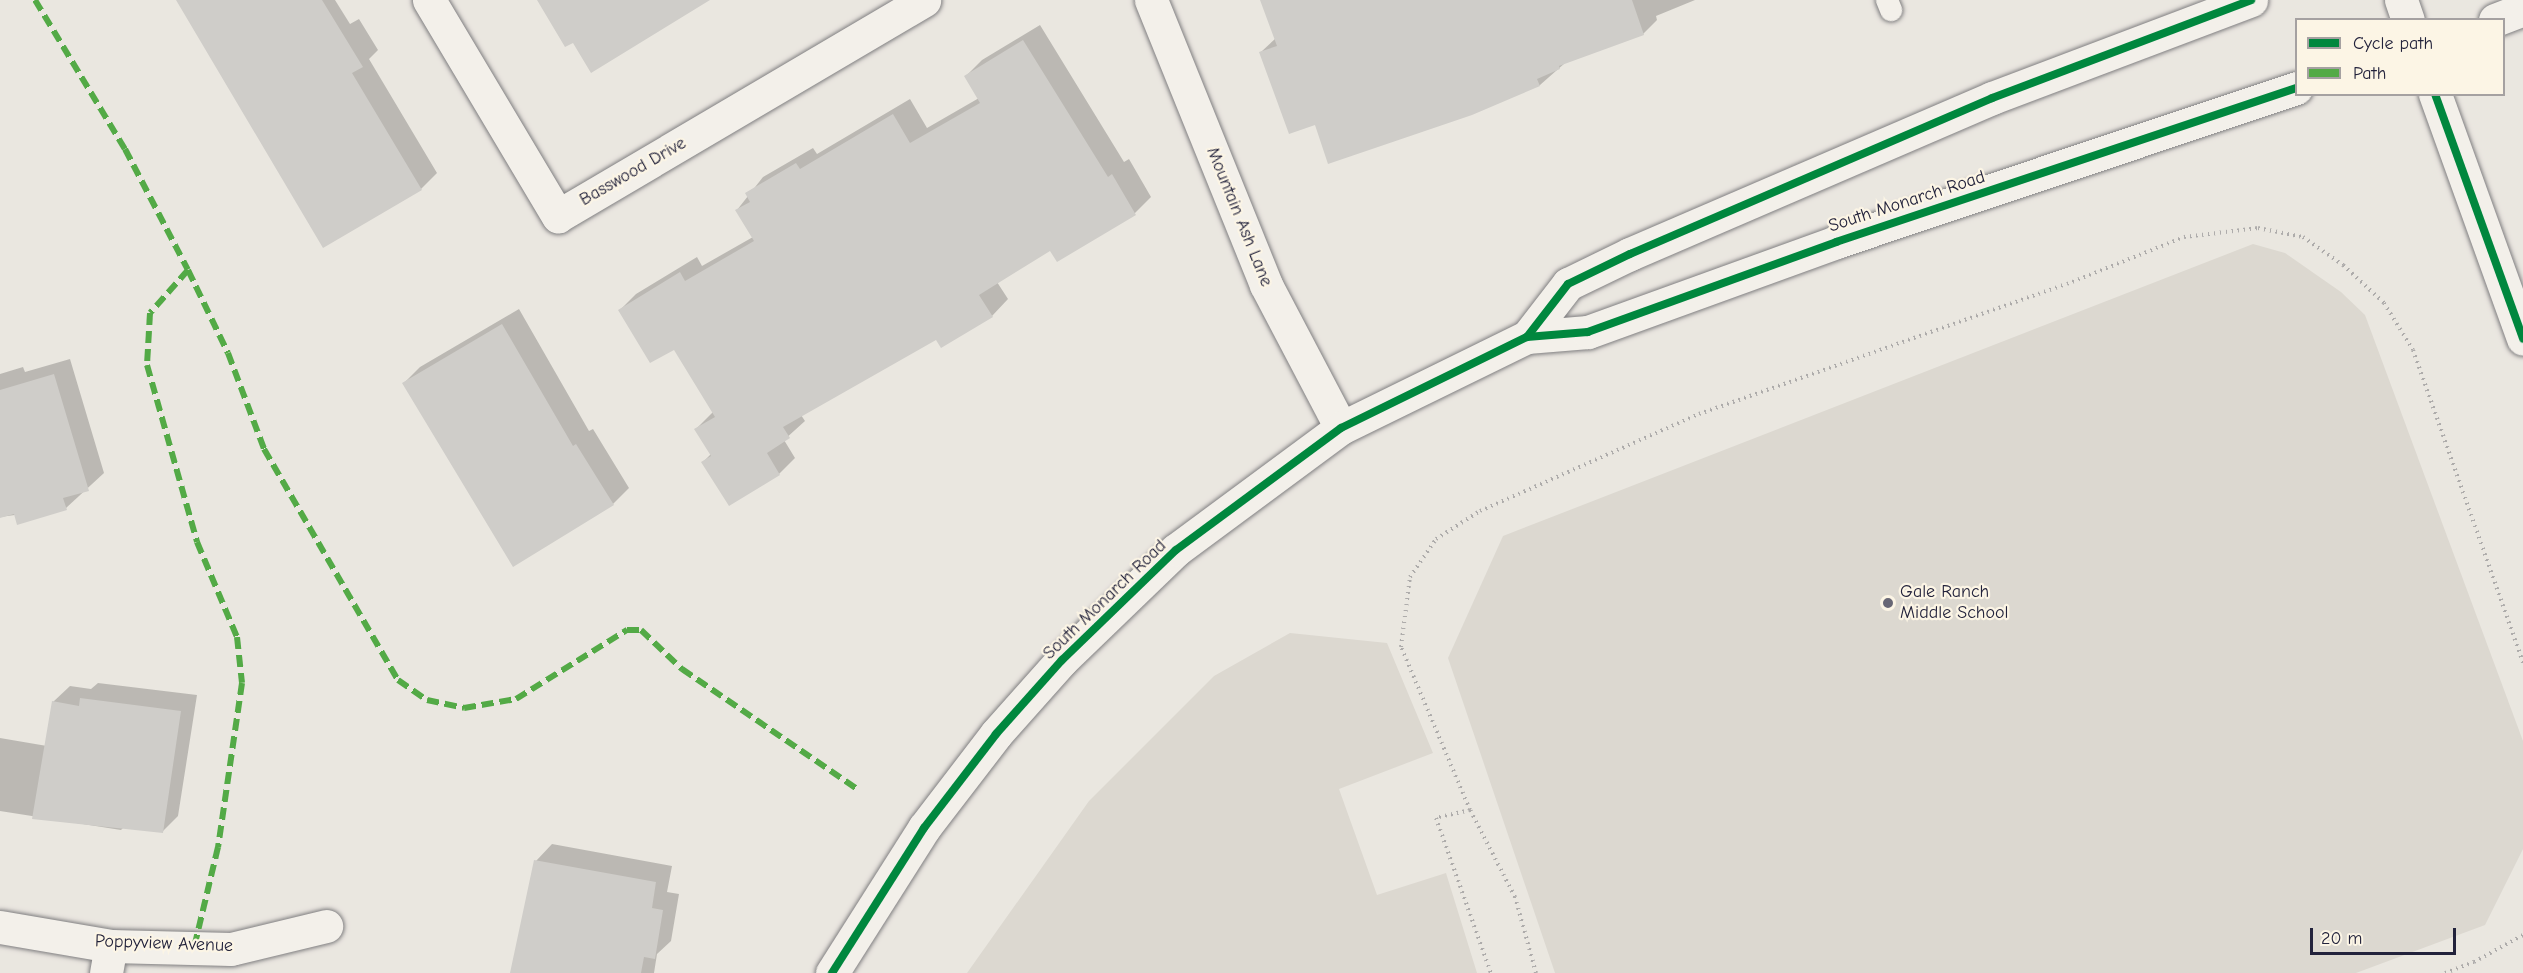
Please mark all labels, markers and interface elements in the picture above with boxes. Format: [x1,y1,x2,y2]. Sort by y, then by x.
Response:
legend [2295,18,2505,96]
text: Cycle path [2353,33,2433,54]
text: Path [2353,63,2386,84]
street label: Basswood Drive [576,133,690,211]
street label: Mountain Ash Lane [1201,144,1277,290]
street label: South Monarch Road [1826,167,1988,237]
street label: South Monarch Road [1039,536,1171,664]
place label: Gale Ranch Middle School [1900,582,2008,624]
marker: Gale Ranch Middle School [1881,596,1895,610]
scale bar [2313,916,2458,954]
text: 20 m [2321,928,2362,949]
street label: Poppyview Avenue [95,931,233,957]

